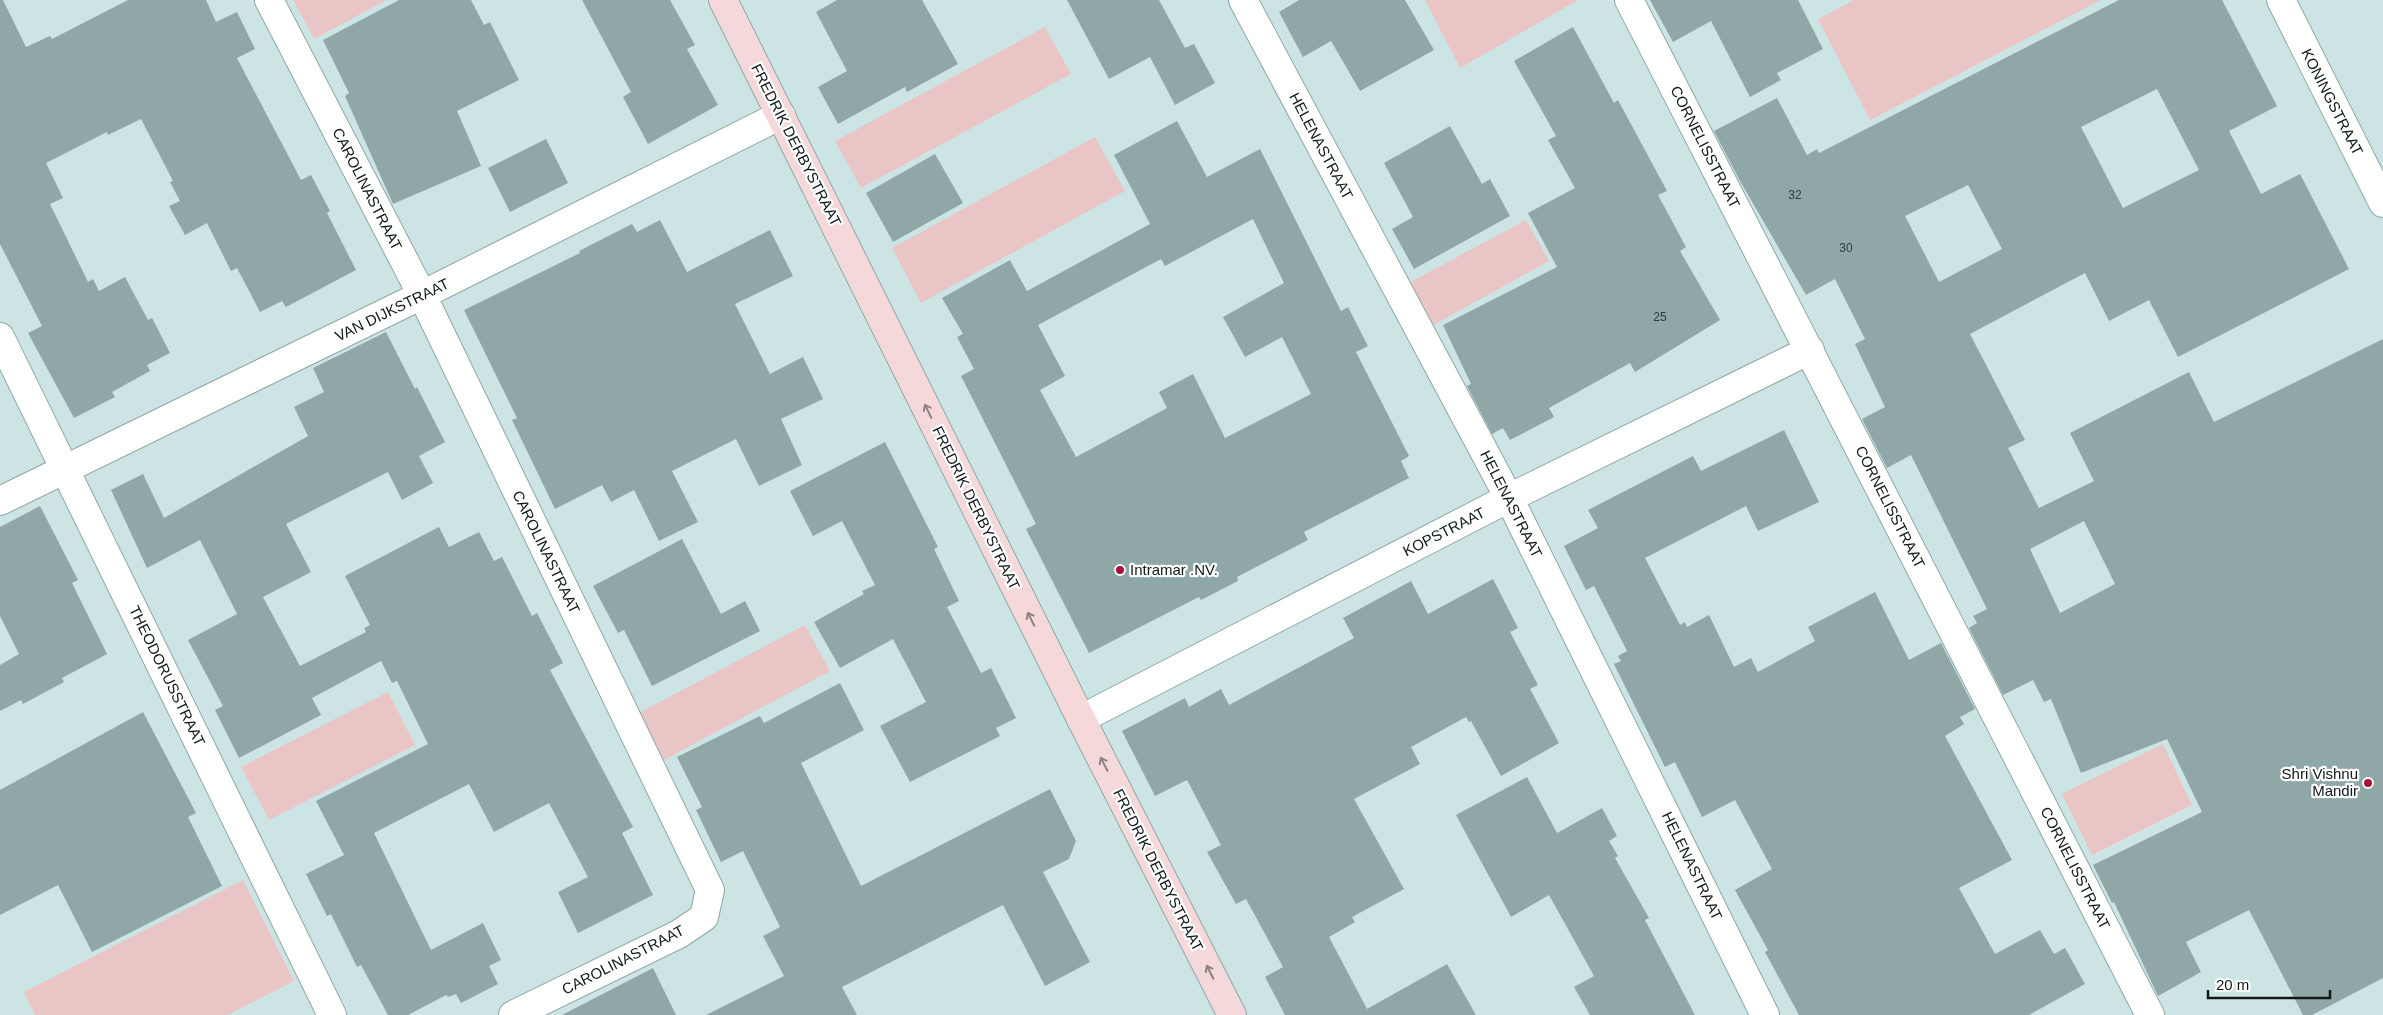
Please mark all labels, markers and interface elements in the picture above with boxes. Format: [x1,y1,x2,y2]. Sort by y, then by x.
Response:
street label: KONINGSTRAAT [2298,46,2367,158]
street label: FREDRIK DERBYSTRAAT [748,61,845,229]
street label: CORNELISSTRAAT [1667,83,1744,211]
street label: HELENASTRAAT [1286,90,1357,202]
street label: CAROLINASTRAAT [329,125,406,253]
house number: 32 [1788,188,1802,202]
house number: 30 [1839,241,1853,255]
street label: VAN DIJKSTRAAT [332,275,451,344]
house number: 25 [1653,310,1667,324]
one-way arrow [923,404,932,419]
street label: FREDRIK DERBYSTRAAT [929,423,1023,592]
street label: CORNELISSTRAAT [1852,443,1929,571]
street label: HELENASTRAAT [1477,447,1546,560]
street label: CAROLINASTRAAT [509,487,584,616]
street label: KOPSTRAAT [1400,504,1488,560]
place label: Intramar .NV. [1130,561,1218,578]
marker: Intramar .NV. [1114,564,1126,576]
street label: THEODORUSSTRAAT [126,603,209,749]
one-way arrow [1026,612,1035,627]
one-way arrow [1099,757,1109,772]
place label: Shri Vishnu Mandir [2282,765,2358,799]
marker: Shri Vishnu Mandir [2362,777,2374,789]
street label: FREDRIK DERBYSTRAAT [1110,786,1207,954]
street label: CORNELISSTRAAT [2037,804,2114,932]
street label: HELENASTRAAT [1659,809,1726,923]
street label: CAROLINASTRAAT [559,921,687,998]
one-way arrow [1205,964,1215,979]
scale bar [2208,968,2330,1000]
text: 20 m [2216,976,2249,993]

